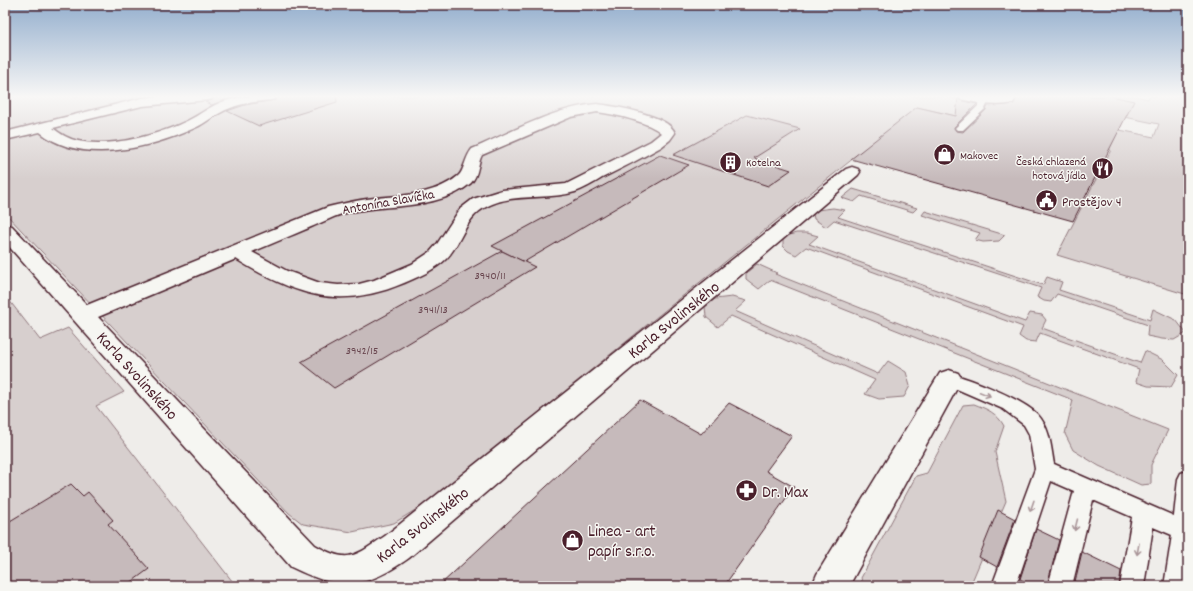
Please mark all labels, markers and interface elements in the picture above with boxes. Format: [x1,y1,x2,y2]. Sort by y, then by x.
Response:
shop icon: Makovec [931,142,957,168]
place label: Makovec [960,148,998,165]
building icon: Kotelna [718,149,744,175]
place label: Česká chlazená hotová jídla [1016,154,1086,185]
place label: Kotelna [746,155,781,172]
restaurant icon: Česká chlazená hotová jídla [1089,155,1115,181]
street label: Antonína Slavíčka [341,185,436,221]
public building icon: Prostějov 4 [1034,188,1060,214]
place label: Prostějov 4 [1062,193,1122,213]
house number: 3940/11 [474,268,506,285]
street label: Karla Svolinského [624,277,726,366]
house number: 3941/13 [418,302,448,319]
street label: Karla Svolinského [89,327,182,427]
house number: 3942/15 [346,343,378,360]
one-way arrow [978,391,990,398]
pharmacy icon: Dr. Max [734,478,760,504]
street label: Karla Svolinského [372,482,475,570]
place label: Dr. Max [762,482,809,506]
one-way arrow [1028,499,1035,512]
one-way arrow [1072,518,1079,531]
place label: Linea - art papír s.r.o. [588,521,656,565]
shop icon: Linea - art papír s.r.o. [559,527,585,553]
one-way arrow [1134,543,1142,556]

